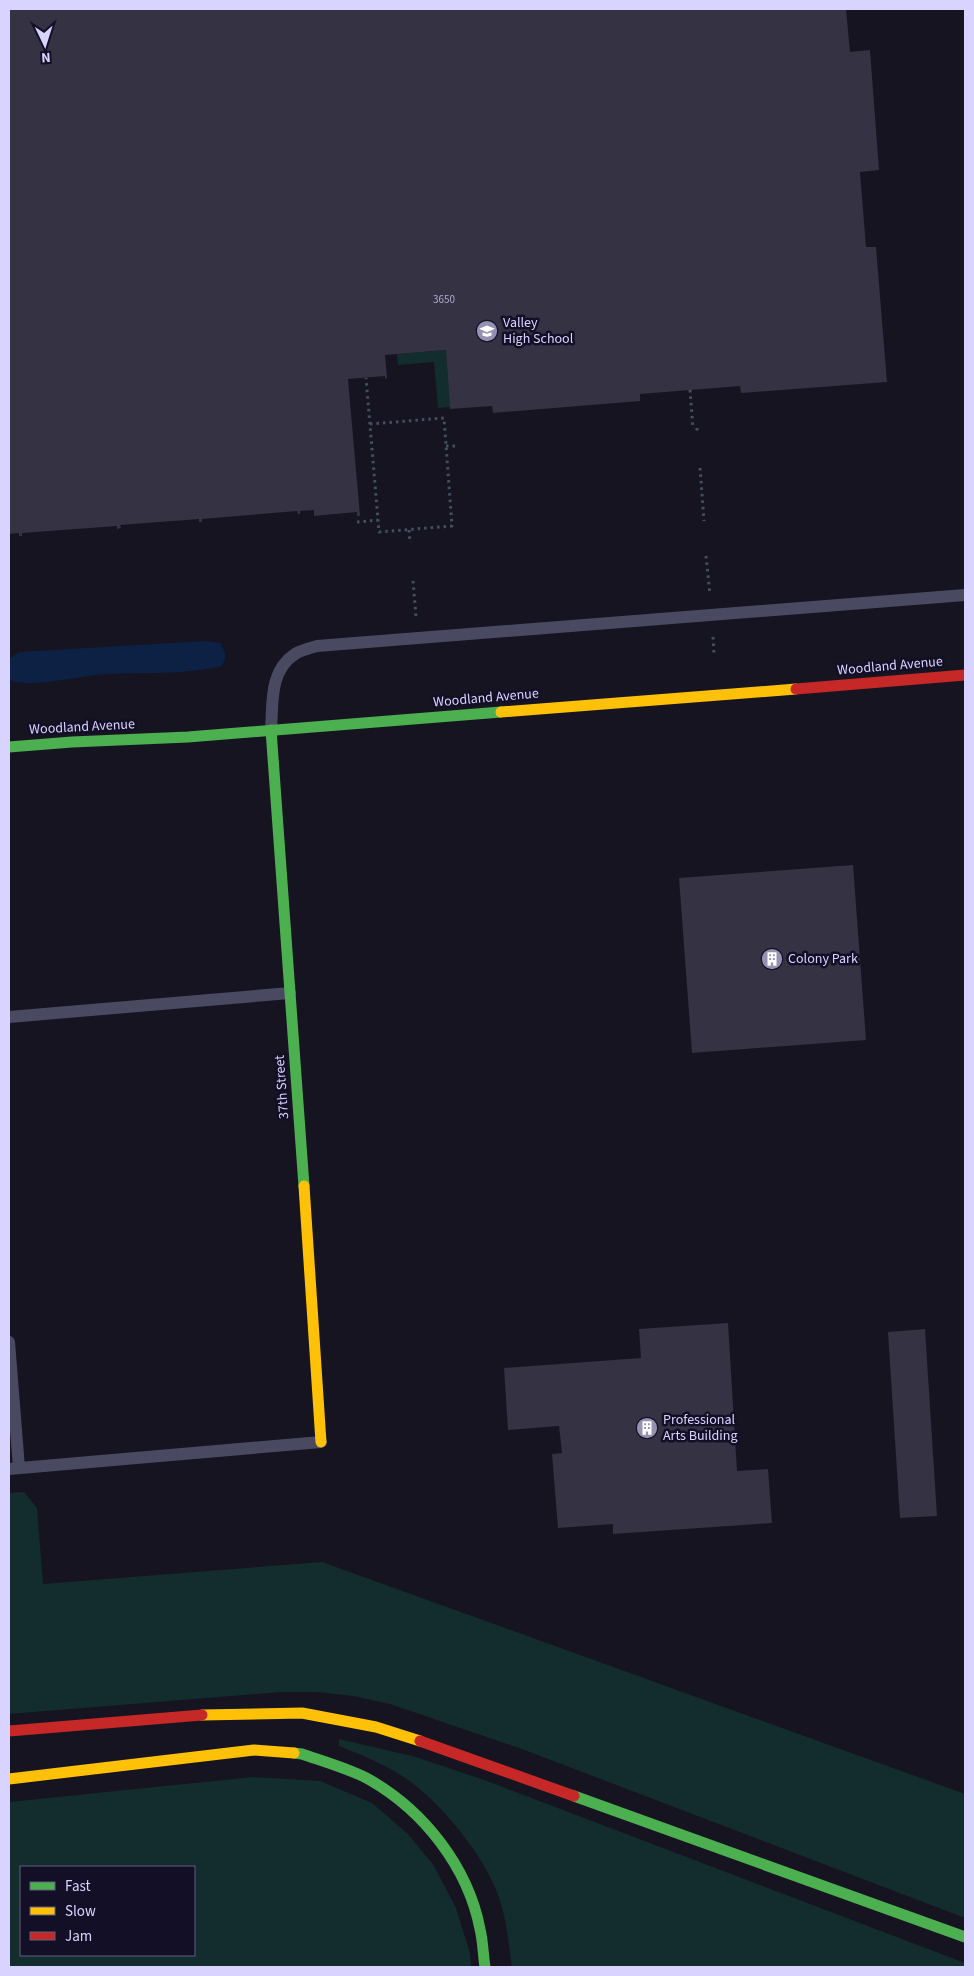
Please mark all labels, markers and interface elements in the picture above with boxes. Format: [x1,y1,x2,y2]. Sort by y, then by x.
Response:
north arrow [20,20,70,70]
text: N [40,47,51,67]
house number: 3650 [433,292,455,307]
place label: Valley High School [503,313,574,349]
school or university icon: Valley High School [475,319,499,343]
street label: Woodland Avenue [836,651,944,681]
street label: Woodland Avenue [432,683,540,713]
street label: Woodland Avenue [29,714,135,740]
building icon: Colony Park [760,947,784,971]
place label: Colony Park [788,949,858,969]
street label: 37th Street [270,1054,294,1120]
place label: Professional Arts Building [663,1410,738,1446]
building icon: Professional Arts Building [635,1416,659,1440]
legend [20,1866,195,1956]
text: Fast [65,1876,91,1897]
text: Slow [65,1901,96,1922]
text: Jam [65,1926,92,1947]

